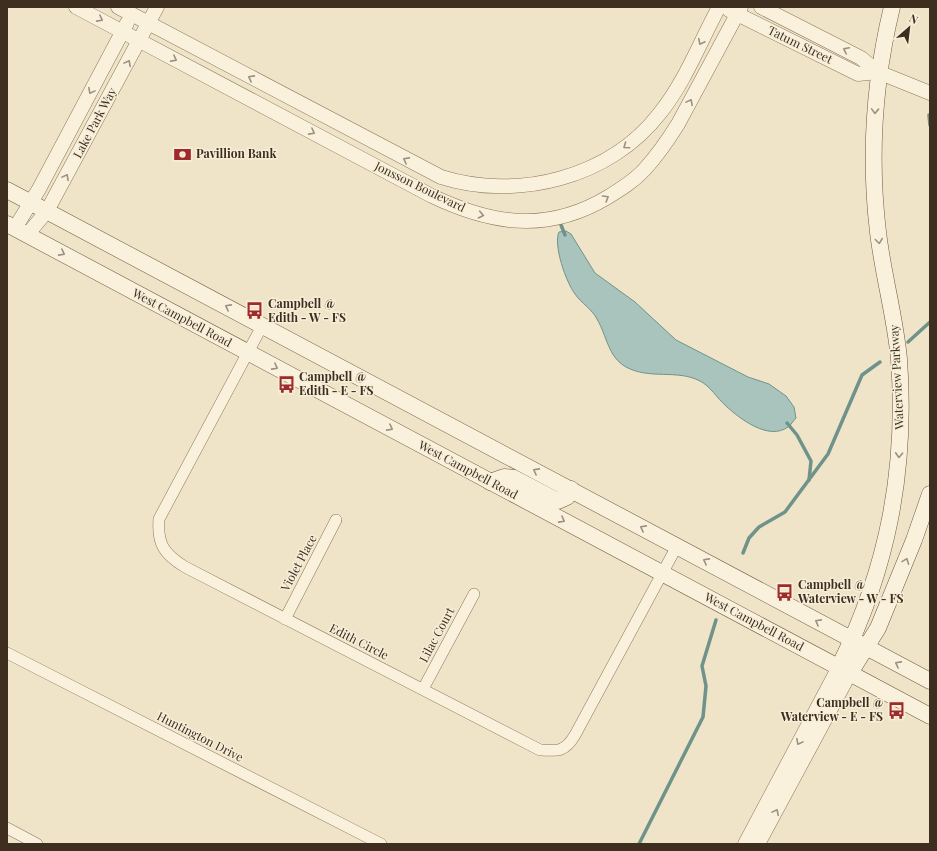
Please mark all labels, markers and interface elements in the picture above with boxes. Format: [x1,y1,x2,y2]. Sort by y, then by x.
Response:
north arrow [889,8,929,48]
text: N [907,10,921,27]
one-way arrow [95,14,103,22]
street label: Tatum Street [765,21,836,67]
one-way arrow [698,37,705,45]
one-way arrow [843,47,850,55]
one-way arrow [170,54,177,62]
one-way arrow [123,59,130,67]
one-way arrow [248,75,255,83]
street label: Lake Park Way [69,84,119,161]
one-way arrow [88,87,96,94]
one-way arrow [685,99,693,106]
one-way arrow [871,108,879,114]
one-way arrow [307,127,315,134]
one-way arrow [623,141,630,148]
bank icon: Pavillion Bank [173,144,193,164]
place label: Pavillion Bank [196,145,277,161]
street label: Jonsson Boulevard [371,157,468,215]
one-way arrow [403,157,410,165]
one-way arrow [61,174,69,181]
one-way arrow [602,196,609,203]
one-way arrow [478,210,484,218]
one-way arrow [874,238,883,244]
one-way arrow [58,249,65,256]
street label: West Campbell Road [129,284,235,350]
place label: Campbell @ Edith - W - FS [268,295,346,325]
bus stop icon: Campbell @ Edith - W - FS [245,301,265,321]
one-way arrow [225,305,232,312]
street label: Waterview Parkway [885,324,907,431]
one-way arrow [271,362,278,370]
place label: Campbell @ Edith - E - FS [299,368,374,398]
bus stop icon: Campbell @ Edith - E - FS [276,374,296,394]
one-way arrow [386,424,393,431]
street label: West Campbell Road [415,436,521,502]
one-way arrow [895,452,904,458]
one-way arrow [533,468,540,476]
one-way arrow [558,515,565,523]
one-way arrow [640,525,647,532]
street label: Violet Place [276,531,320,594]
one-way arrow [902,558,910,565]
one-way arrow [703,559,710,566]
place label: Campbell @ Waterview - W - FS [797,576,904,606]
bus stop icon: Campbell @ Waterview - W - FS [775,582,795,602]
street label: West Campbell Road [701,588,807,654]
street label: Lilac Court [415,604,458,665]
street label: Edith Circle [327,619,392,663]
one-way arrow [815,619,822,626]
one-way arrow [895,662,903,669]
place label: Campbell @ Waterview - E - FS [780,694,883,724]
bus stop icon: Campbell @ Waterview - E - FS [886,700,906,720]
street label: Huntington Drive [155,708,246,765]
one-way arrow [796,738,804,745]
one-way arrow [771,808,778,816]

